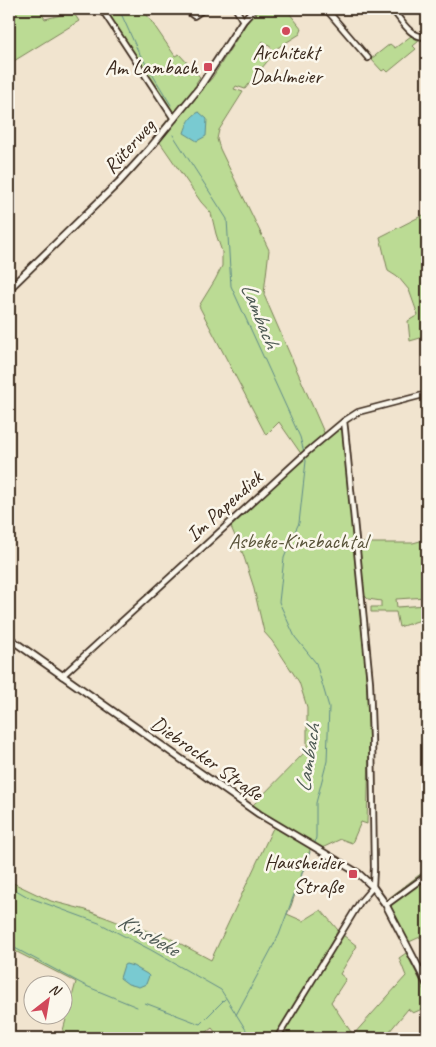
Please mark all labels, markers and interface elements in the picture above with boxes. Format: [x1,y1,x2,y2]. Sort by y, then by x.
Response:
marker: Architekt Dahlmeier [280,25,292,37]
place label: Architekt Dahlmeier [250,39,324,89]
place label: Am Lambach [105,54,199,80]
marker: Am Lambach [202,61,214,73]
street label: Rüterweg [97,112,162,179]
water label: Lambach [234,279,286,354]
street label: Im Papendiek [180,464,269,547]
park label: Asbeke-Kinzbachtal [228,528,371,554]
street label: Diebrocker Straße [146,710,270,807]
water label: Lambach [289,721,327,794]
place label: Hausheider Straße [264,849,345,899]
marker: Hausheider Straße [347,868,359,880]
water label: Kinsbeke [113,907,186,964]
north arrow [22,974,72,1024]
text: N [46,980,65,1000]

